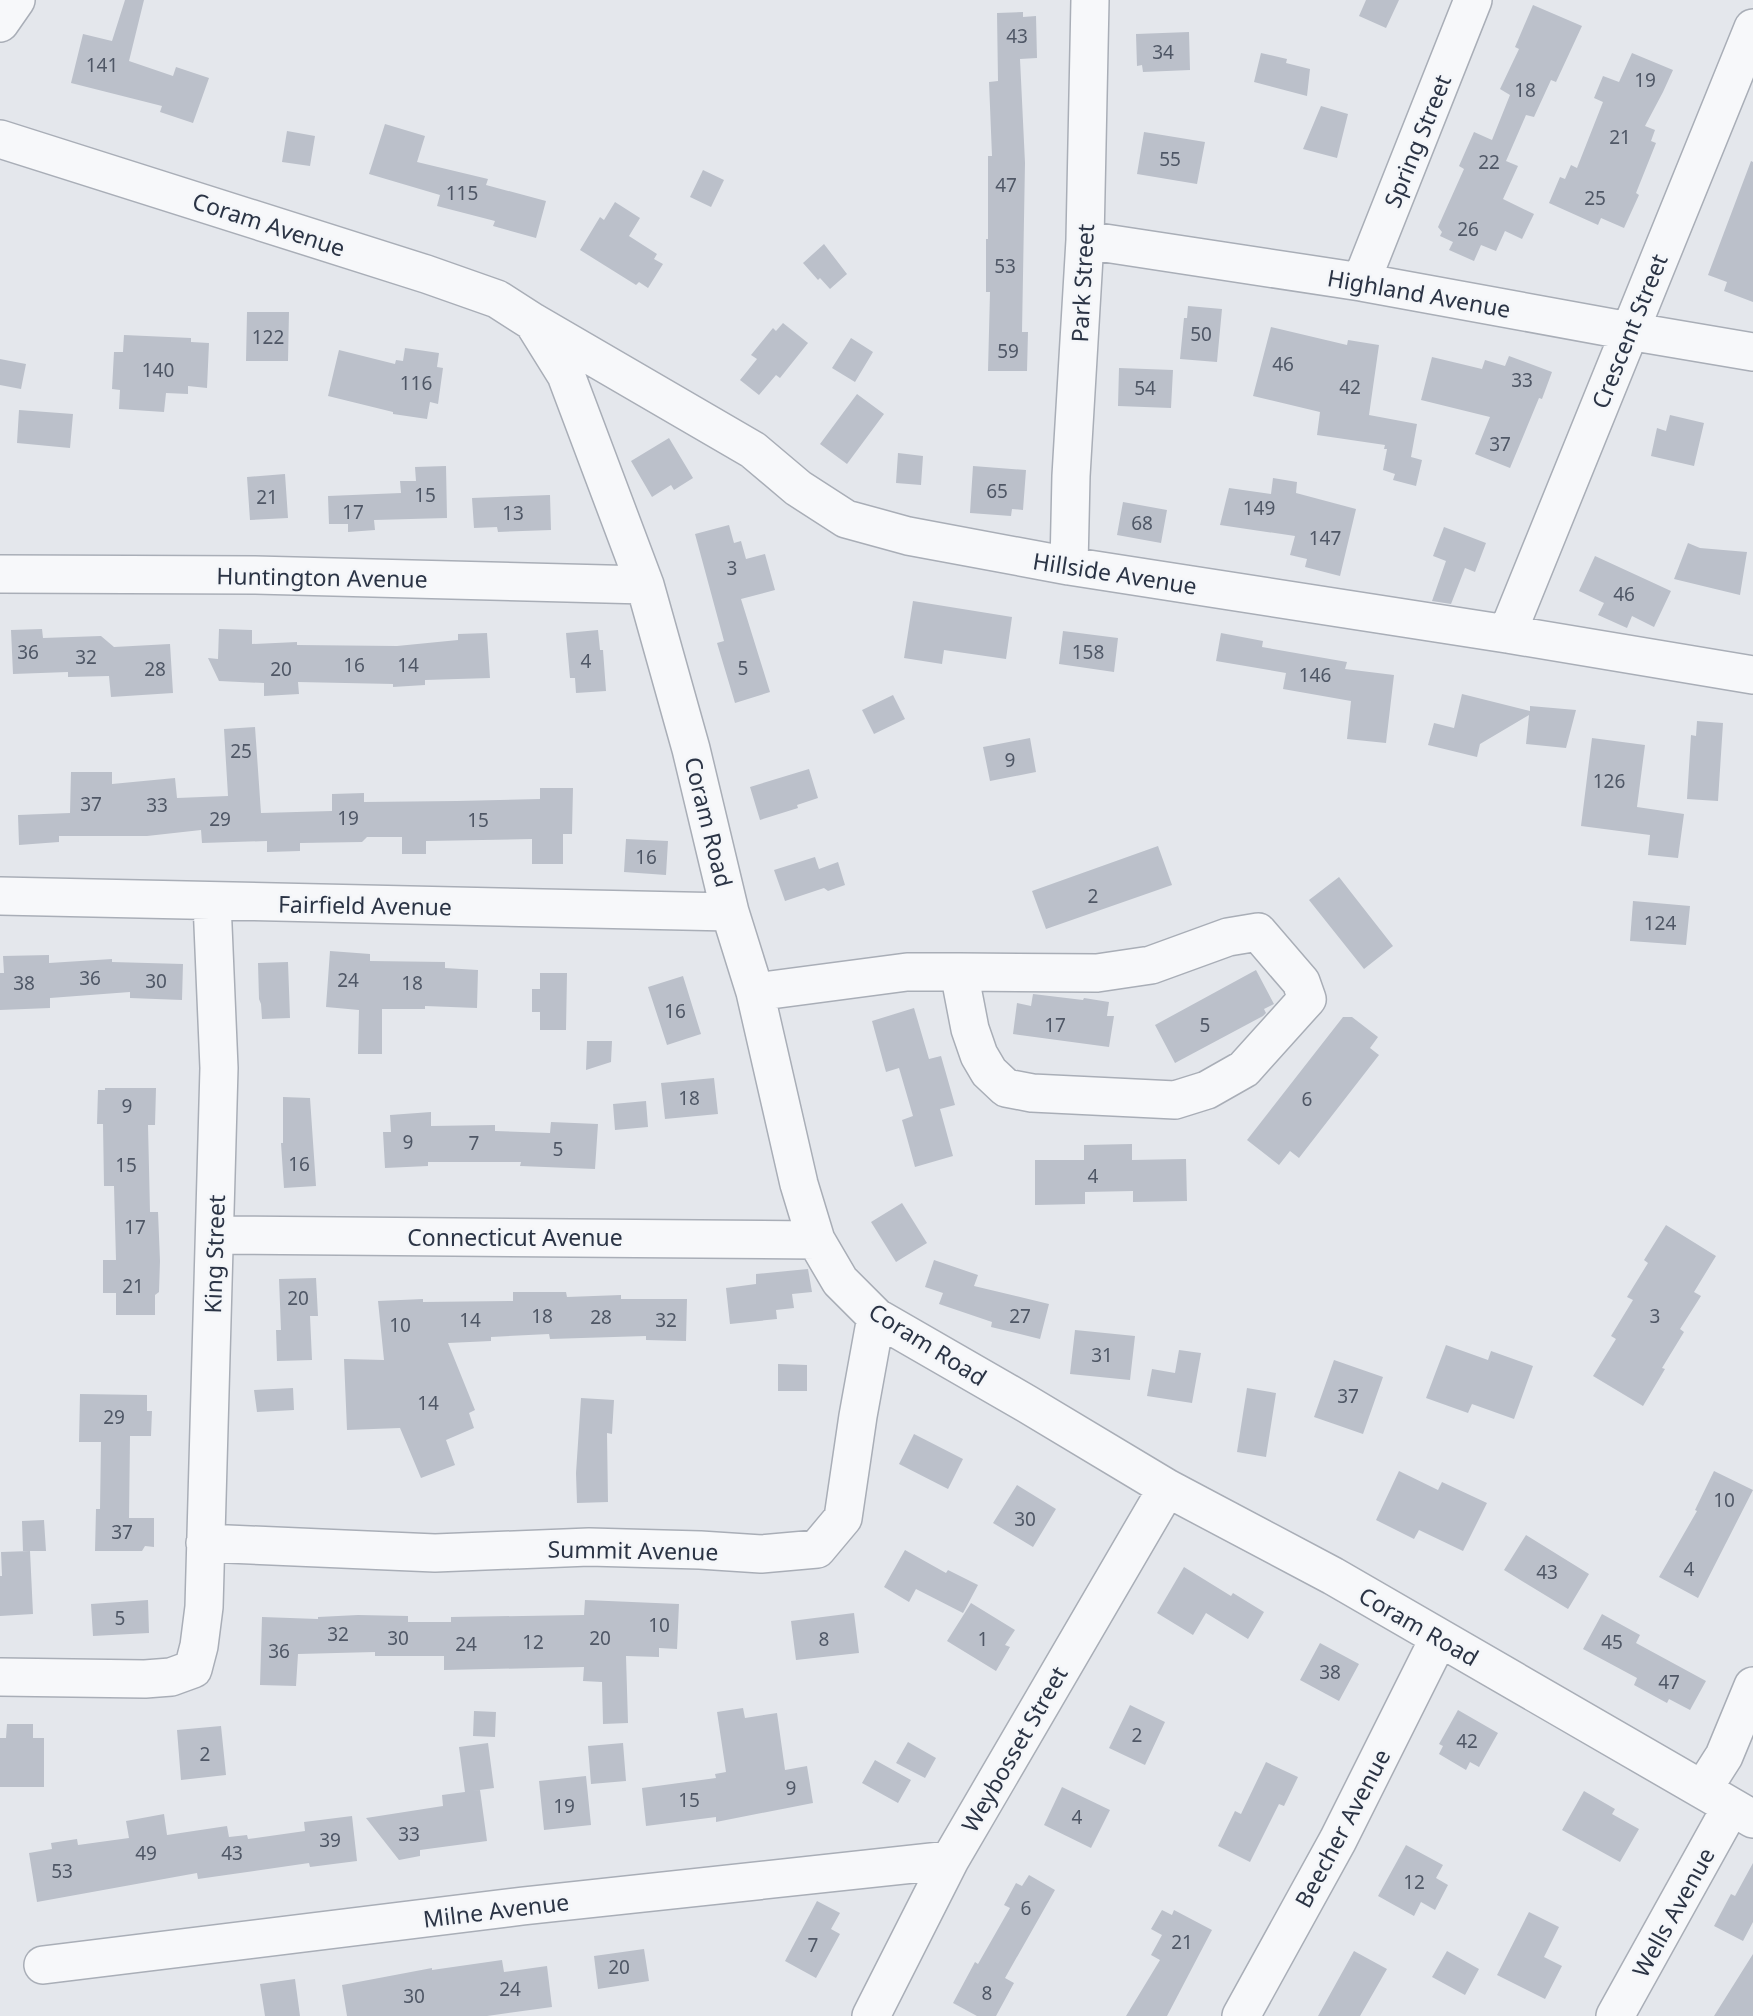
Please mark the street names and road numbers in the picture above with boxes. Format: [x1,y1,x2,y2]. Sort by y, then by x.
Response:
street label: Spring Street [1376,70,1458,212]
street label: Coram Avenue [189,184,349,264]
street label: Park Street [1063,223,1101,343]
street label: Crescent Street [1583,249,1675,413]
street label: Highland Avenue [1325,261,1513,325]
street label: Hillside Avenue [1031,544,1199,602]
street label: Huntington Avenue [216,559,428,595]
street label: Coram Road [677,754,741,890]
street label: Fairfield Avenue [278,887,452,923]
street label: King Street [196,1194,232,1314]
street label: Connecticut Avenue [407,1221,623,1253]
street label: Coram Road [863,1295,993,1393]
street label: Summit Avenue [547,1533,719,1567]
street label: Coram Road [1353,1579,1485,1673]
street label: Weybosset Street [953,1660,1075,1838]
street label: Beecher Avenue [1287,1743,1397,1913]
street label: Wells Avenue [1624,1841,1722,1983]
street label: Milne Avenue [421,1885,571,1935]

